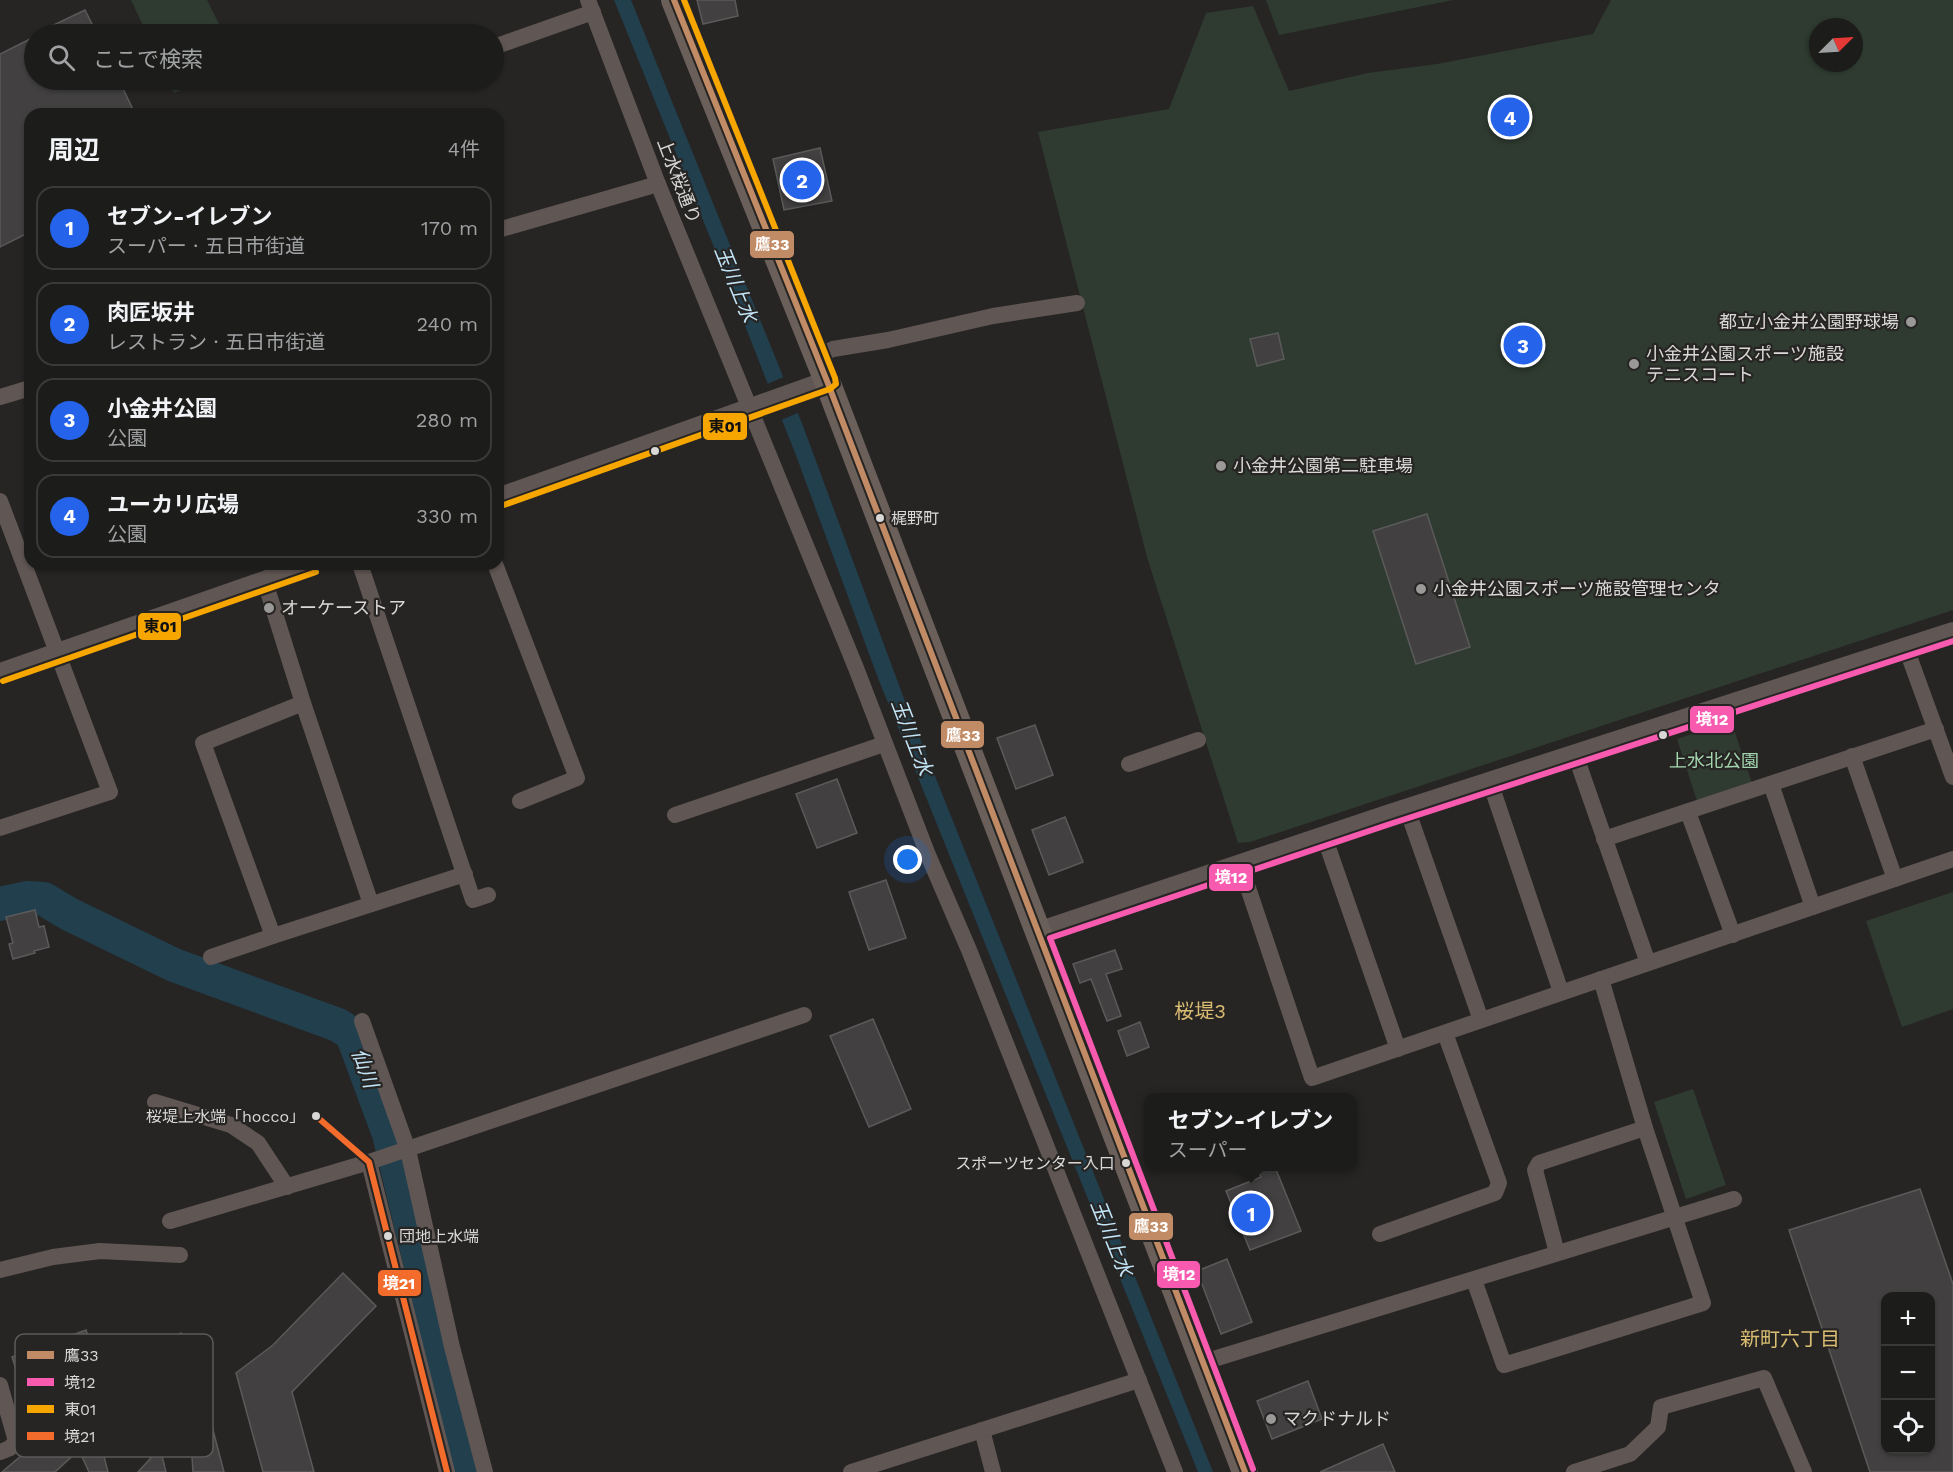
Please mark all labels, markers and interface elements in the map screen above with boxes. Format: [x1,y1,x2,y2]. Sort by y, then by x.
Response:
north arrow [1809,18,1863,72]
search box [24,24,504,90]
icon: search [45,41,78,74]
text: ここで検索 [93,47,203,72]
pin: 4 [1490,94,1530,140]
text: 周辺 [48,135,100,165]
street label: 上水桜通り [654,135,705,227]
text: 4件 [448,137,480,161]
pin: 2 [782,158,822,202]
text: セブン-イレブン [107,204,273,229]
text: 1 [65,216,74,240]
text: 170 m [421,216,478,240]
line badge: 鷹33 [749,230,795,259]
text: スーパー · 五日市街道 [107,234,305,258]
text: 鷹33 [755,235,789,254]
water label: 玉川上水 [710,242,763,327]
text: 肉匠坂井 [107,300,195,325]
place label: 都立小金井公園野球場 [1719,311,1899,332]
text: 2 [64,312,75,336]
text: 240 m [416,312,478,336]
marker: 都立小金井公園野球場 [1904,315,1918,329]
pin: 3 [1504,322,1543,368]
text: レストラン · 五日市街道 [107,330,325,354]
place label: 小金井公園スポーツ施設 テニスコート [1646,343,1844,385]
marker: 小金井公園スポーツ施設 テニスコート [1627,357,1641,371]
text: 小金井公園 [107,396,217,421]
text: 3 [64,408,75,432]
text: 280 m [416,408,478,432]
line badge: 東01 [702,412,748,441]
text: 東01 [708,417,742,436]
text: 公園 [107,426,147,450]
unlabelled marker [649,445,661,457]
place label: 小金井公園第二駐車場 [1233,455,1413,476]
marker: 小金井公園第二駐車場 [1214,459,1228,473]
text: ユーカリ広場 [107,492,239,517]
text: 4 [63,504,76,528]
text: 330 m [416,504,478,528]
place label: 梶野町 [891,509,939,528]
marker: 梶野町 [874,512,886,524]
text: 公園 [107,522,147,546]
place label: 小金井公園スポーツ施設管理センタ [1433,578,1721,599]
marker: 小金井公園スポーツ施設管理センタ [1414,582,1428,596]
place label: オーケーストア [281,597,406,618]
marker: オーケーストア [262,601,276,615]
line badge: 東01 [137,612,182,641]
text: 東01 [143,617,177,636]
water label: 玉川上水 [886,695,938,781]
line badge: 境12 [1689,705,1735,734]
text: 境12 [1696,710,1728,729]
line badge: 鷹33 [940,720,985,749]
text: 鷹33 [946,726,980,745]
unlabelled marker [1657,729,1669,741]
park label: 上水北公園 [1669,750,1759,771]
your location [893,845,922,874]
line badge: 境12 [1208,863,1254,892]
text: 境12 [1215,868,1247,887]
district label: 桜堤3 [1174,999,1226,1023]
water label: 仙川 [347,1045,384,1093]
popup [1144,1093,1357,1171]
place label: 桜堤上水端「hocco」 [146,1107,305,1126]
text: セブン-イレブン [1168,1108,1333,1133]
marker: 桜堤上水端「hocco」 [310,1110,322,1122]
text: スーパー [1168,1138,1248,1162]
place label: スポーツセンター入口 [955,1154,1115,1173]
marker: スポーツセンター入口 [1120,1157,1132,1169]
pin: 1 [1232,1190,1270,1236]
water label: 玉川上水 [1086,1196,1139,1281]
line badge: 鷹33 [1128,1212,1174,1241]
text: 鷹33 [1134,1217,1168,1236]
place label: 団地上水端 [399,1227,479,1246]
marker: 団地上水端 [382,1230,394,1242]
line badge: 境12 [1156,1260,1201,1289]
text: 境12 [1163,1265,1195,1284]
line badge: 境21 [377,1269,422,1297]
text: 境21 [383,1274,415,1293]
map controls [1881,1292,1935,1454]
button: + [1881,1292,1935,1346]
district label: 新町六丁目 [1740,1327,1840,1351]
legend [15,1334,213,1457]
text: 鷹33 [64,1346,99,1365]
button: − [1881,1346,1935,1400]
text: 境12 [64,1373,96,1392]
text: 東01 [64,1400,96,1419]
button: locate [1881,1400,1935,1454]
place label: マクドナルド [1283,1408,1391,1429]
marker: マクドナルド [1264,1412,1278,1426]
text: 境21 [64,1427,96,1446]

